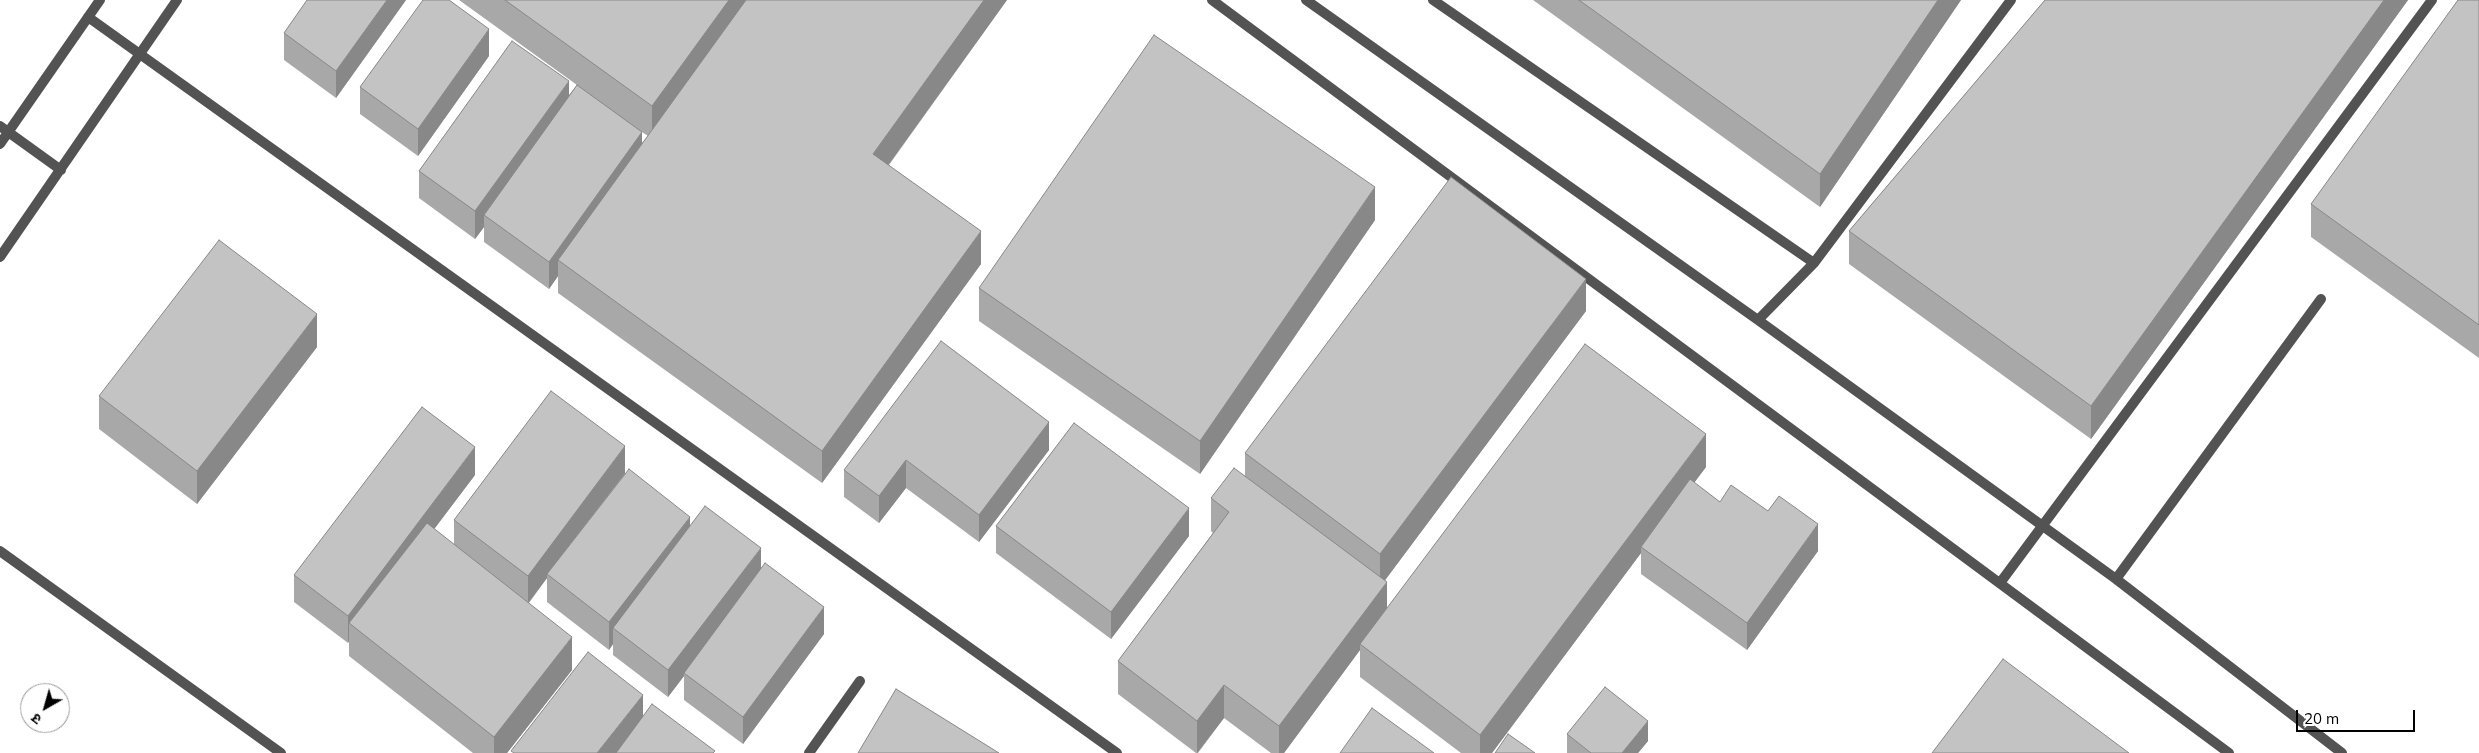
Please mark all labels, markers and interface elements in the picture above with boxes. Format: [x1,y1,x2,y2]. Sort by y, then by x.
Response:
north arrow [20,683,70,733]
scale bar [2299,700,2418,732]
text: उ [28,709,45,729]
text: 20 m [2304,709,2339,728]

